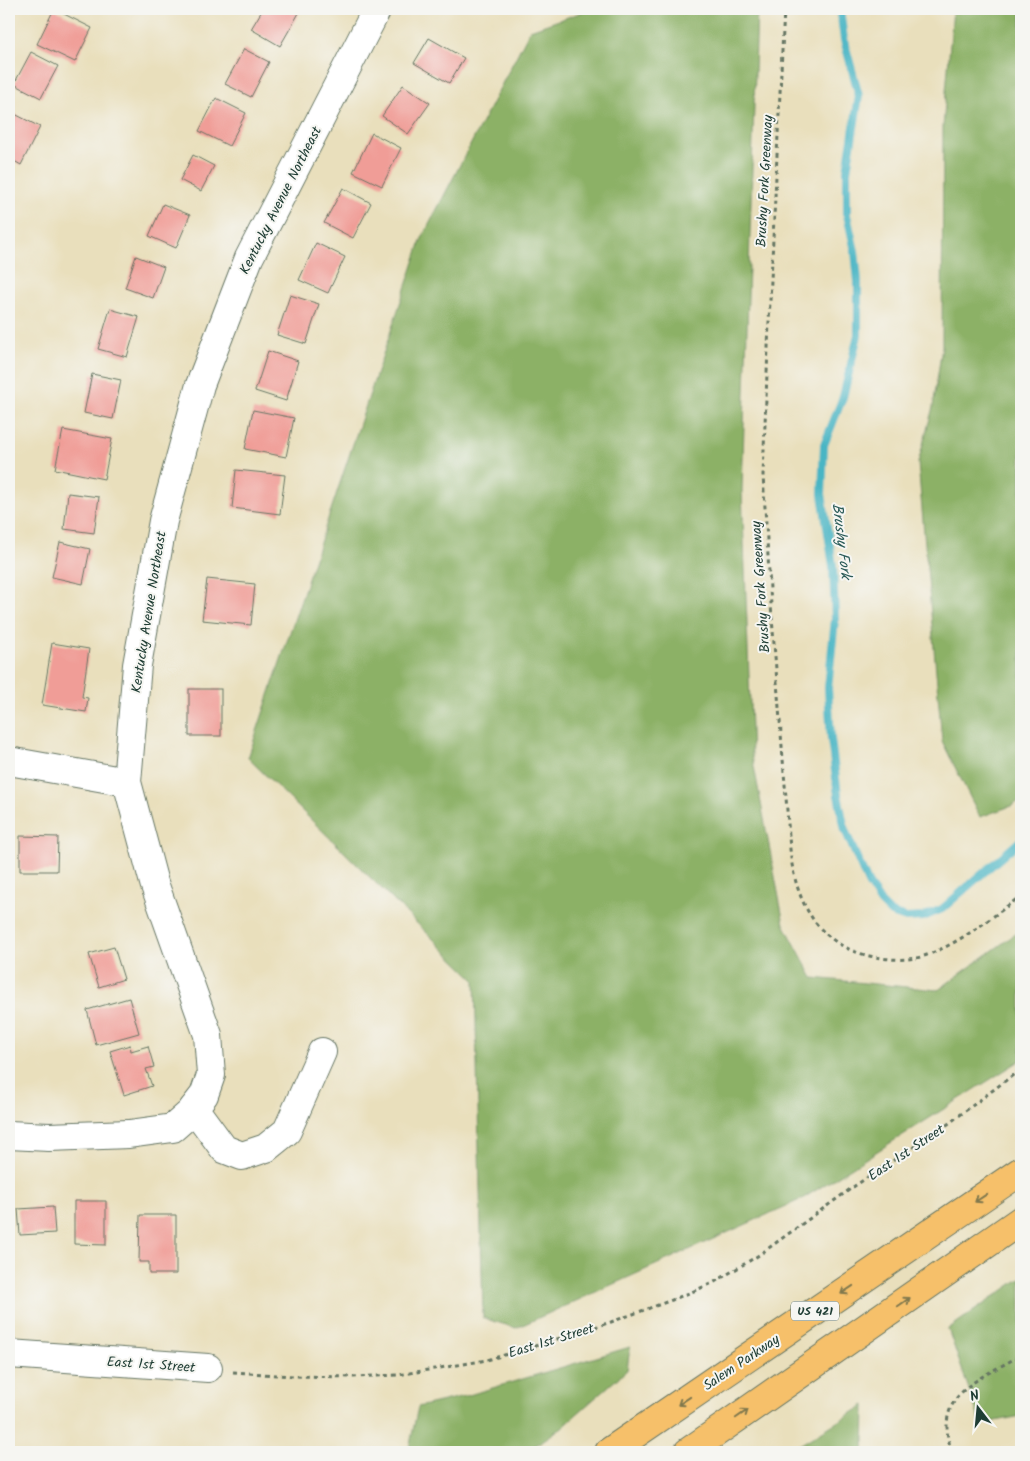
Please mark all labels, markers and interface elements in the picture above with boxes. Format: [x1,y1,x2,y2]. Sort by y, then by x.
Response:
street label: Brushy Fork Greenway [751,114,779,248]
street label: Kentucky Avenue Northeast [234,122,328,278]
water label: Brushy Fork [824,502,858,582]
street label: Brushy Fork Greenway [745,520,777,654]
street label: Kentucky Avenue Northeast [125,529,173,695]
street label: East 1st Street [864,1119,950,1187]
one-way arrow [974,1193,988,1203]
one-way arrow [840,1285,854,1295]
one-way arrow [897,1297,911,1307]
road number: US 421 [791,1302,839,1320]
street label: East 1st Street [506,1317,597,1364]
street label: Salem Parkway [699,1329,785,1397]
street label: East 1st Street [106,1351,196,1379]
north arrow [952,1384,1002,1434]
text: N [967,1385,982,1408]
one-way arrow [677,1396,691,1406]
one-way arrow [735,1409,749,1419]

